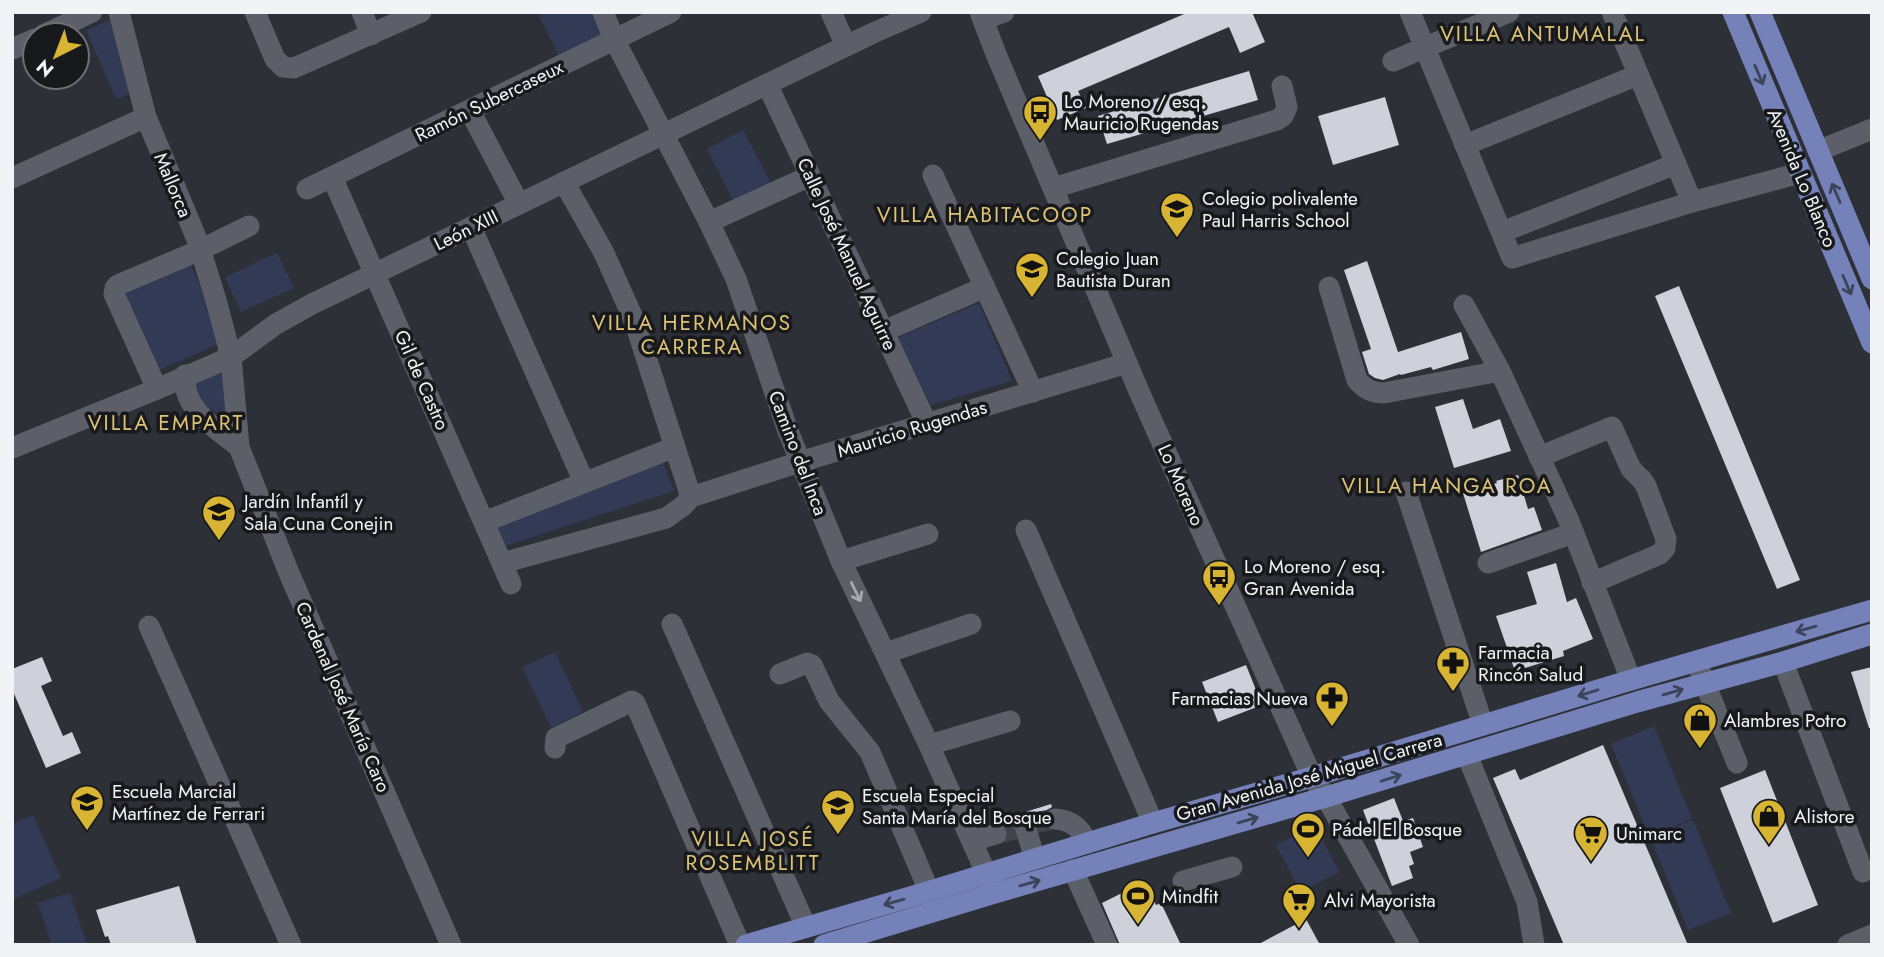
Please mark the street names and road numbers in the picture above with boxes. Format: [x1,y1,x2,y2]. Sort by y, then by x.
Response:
street label: Ramón Subercaseux [410,53,568,149]
street label: Avenida Lo Blanco [1761,105,1843,251]
street label: Mallorca [147,148,199,222]
street label: Calle José Manuel Aguirre [790,153,904,355]
street label: León XIII [429,203,503,257]
street label: Gil de Castro [388,326,456,434]
street label: Camino del Inca [762,387,834,519]
street label: Mauricio Rugendas [834,393,990,465]
street label: Lo Moreno [1151,440,1211,530]
street label: Cardenal José María Caro [289,597,397,797]
street label: Gran Avenida José Miguel Carrera [1173,726,1445,828]

